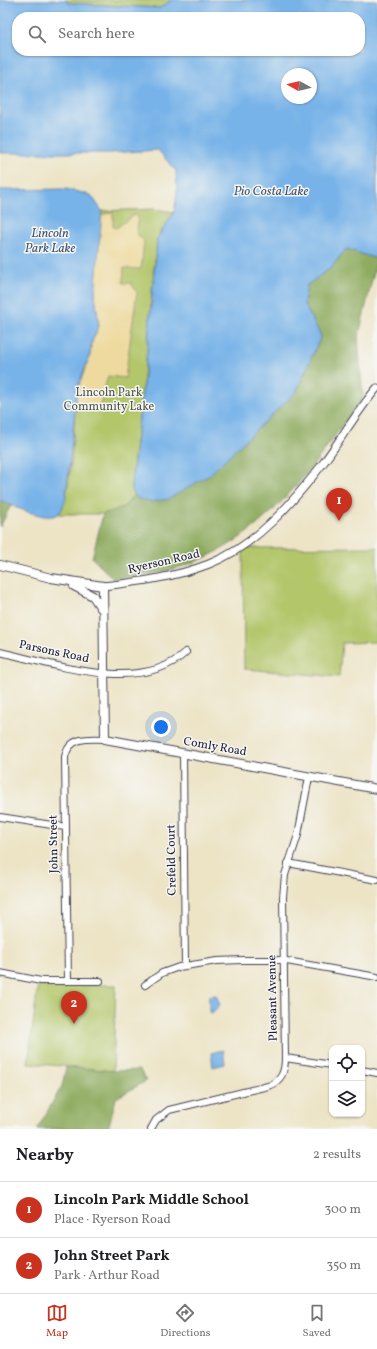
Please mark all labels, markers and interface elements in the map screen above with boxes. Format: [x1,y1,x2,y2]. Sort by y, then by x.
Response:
search box [12,12,365,56]
icon: search [26,23,48,45]
text: Search here [58,24,135,45]
north arrow [281,68,317,104]
water label: Pio Costa Lake [234,183,308,201]
water label: Lincoln Park Lake [25,225,76,258]
park label: Lincoln Park Community Lake [64,385,155,415]
pin: 1 [326,488,352,521]
street label: Ryerson Road [127,546,202,578]
street label: Parsons Road [17,637,91,667]
your location [151,717,171,737]
street label: Comly Road [182,734,248,760]
street label: John Street [45,815,63,873]
street label: Crefeld Court [163,824,181,896]
street label: Pleasant Avenue [264,954,282,1041]
pin: 2 [61,991,87,1024]
map controls [329,1045,365,1117]
button: locate [329,1045,365,1081]
button: layers [329,1081,365,1117]
text: Nearby [16,1144,74,1167]
text: 2 results [313,1146,361,1164]
text: Lincoln Park Middle School [54,1190,249,1211]
text: 1 [26,1201,32,1219]
text: 300 m [325,1201,361,1219]
text: Place · Ryerson Road [54,1211,171,1229]
text: John Street Park [54,1246,170,1267]
text: 2 [26,1257,32,1275]
text: 350 m [326,1257,361,1275]
text: Park · Arthur Road [54,1267,160,1285]
tab: Map [46,1302,68,1341]
tab: Directions [160,1302,211,1341]
tab: Saved [303,1302,331,1341]

